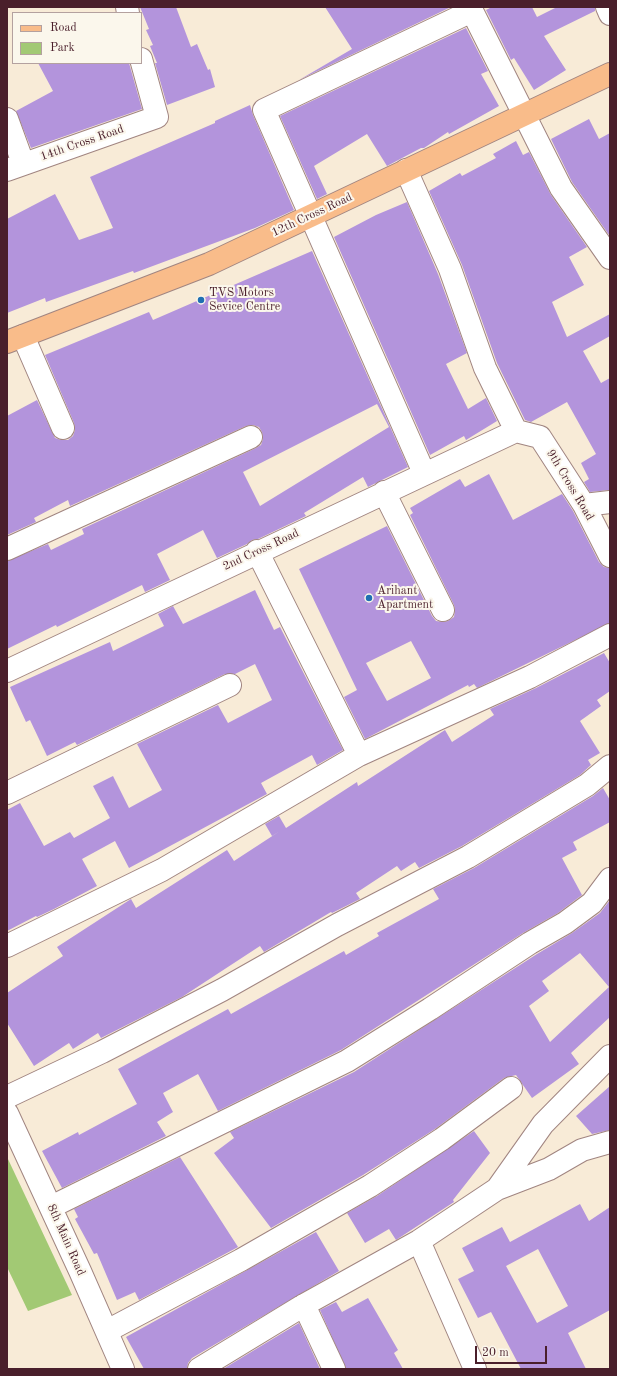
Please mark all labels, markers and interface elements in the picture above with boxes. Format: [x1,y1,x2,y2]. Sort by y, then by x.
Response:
legend [12,12,142,64]
text: Road [50,22,77,34]
text: Park [50,42,75,54]
street label: 14th Cross Road [38,122,126,164]
street label: 12th Cross Road [269,190,355,240]
place label: TVS Motors Sevice Centre [209,286,280,314]
marker: TVS Motors Sevice Centre [196,295,206,305]
street label: 9th Cross Road [543,447,597,523]
street label: 2nd Cross Road [221,526,301,574]
place label: Arihant Apartment [377,584,433,612]
marker: Arihant Apartment [364,593,374,603]
street label: 8th Main Road [44,1202,88,1278]
scale bar [477,1338,549,1364]
text: 20 m [482,1347,509,1359]

